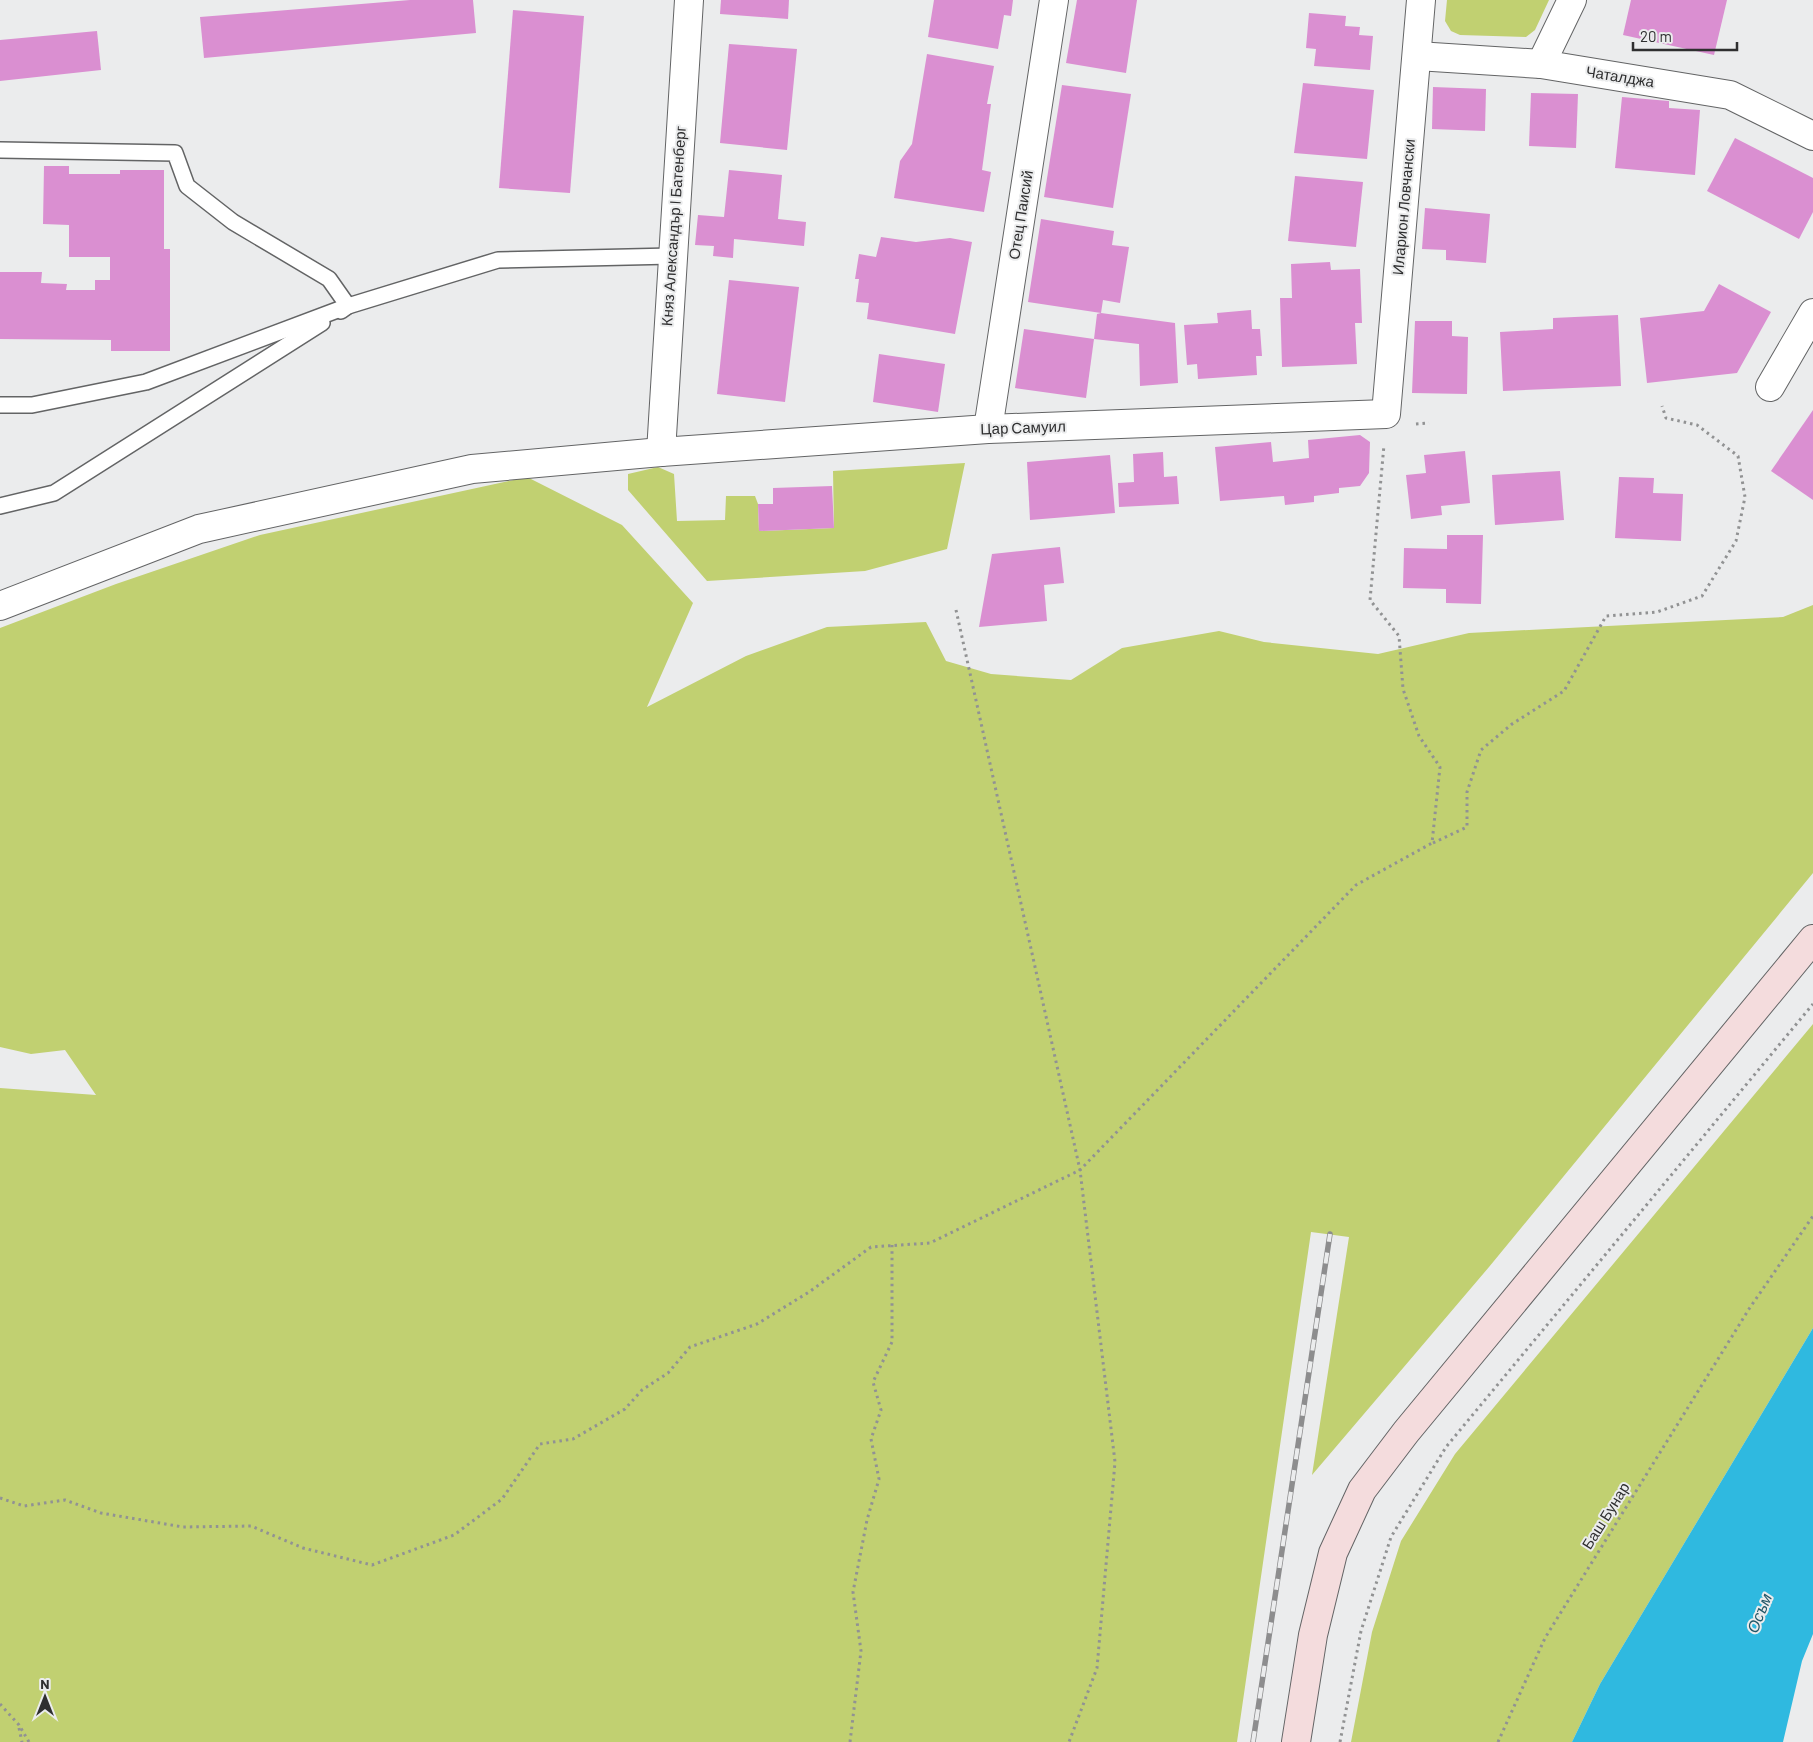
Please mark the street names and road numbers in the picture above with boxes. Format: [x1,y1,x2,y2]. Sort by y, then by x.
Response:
street label: Чаталджа [1585,62,1656,90]
street label: Княз Александър I Батенберг [657,125,689,327]
street label: Иларион Ловчански [1388,138,1418,276]
street label: Отец Паисий [1004,169,1036,261]
street label: Цар Самуил [980,417,1066,437]
street label: Баш Бунар [1578,1479,1633,1552]

